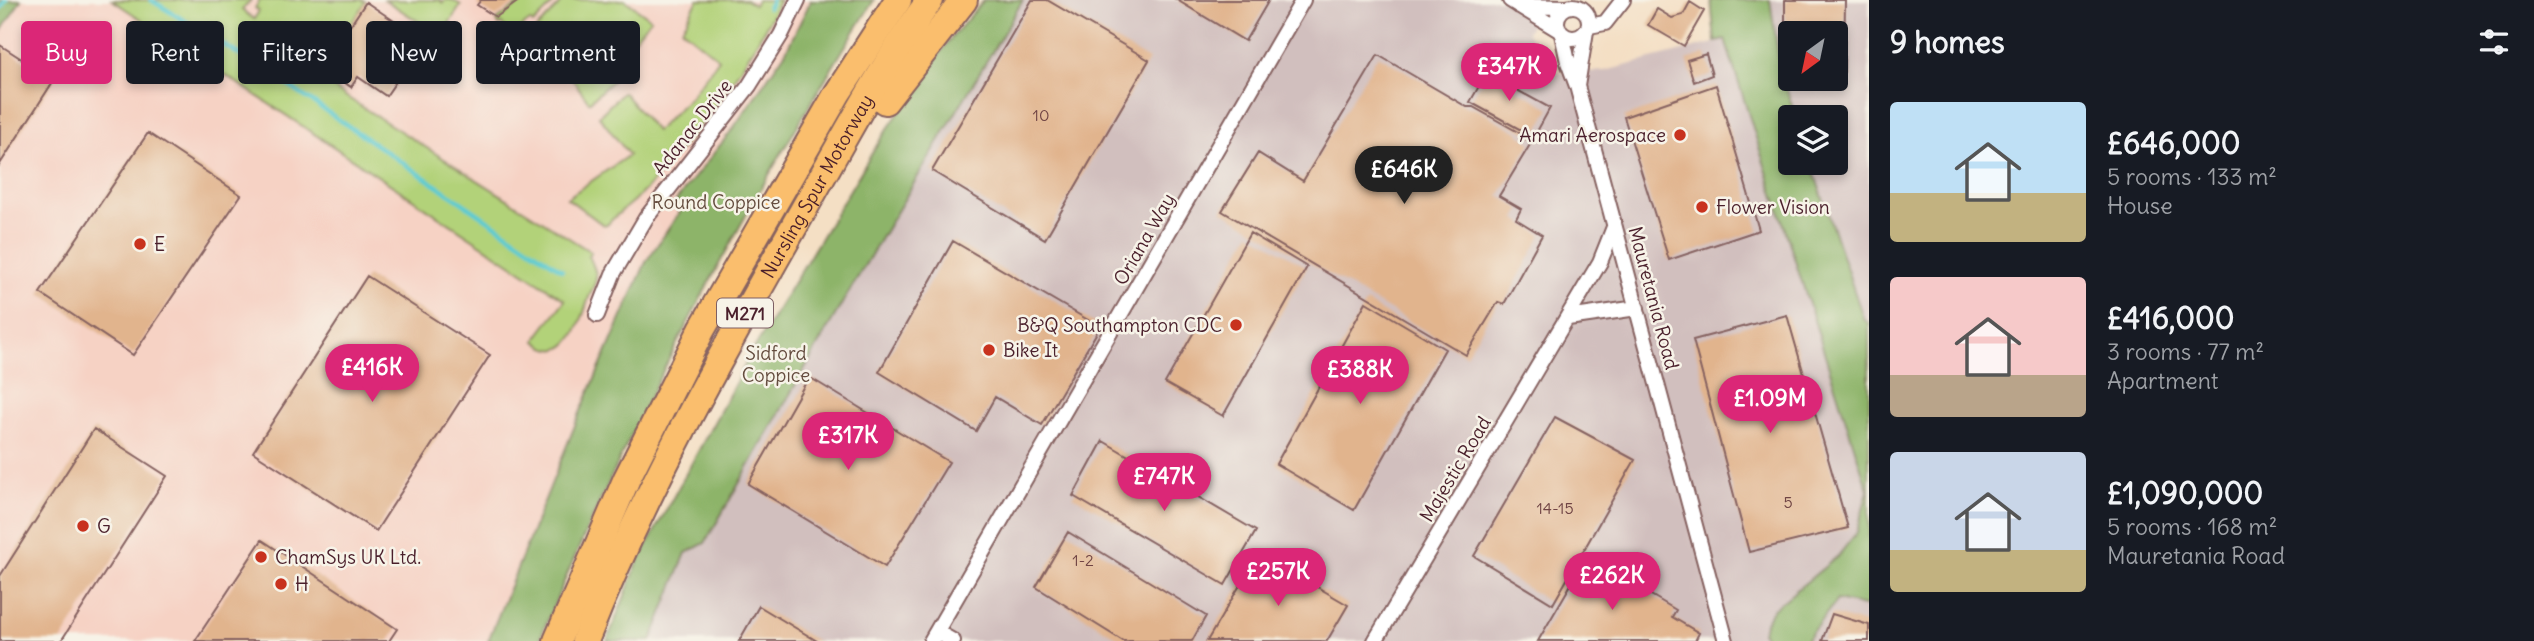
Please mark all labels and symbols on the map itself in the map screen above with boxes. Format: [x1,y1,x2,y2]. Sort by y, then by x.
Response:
north arrow [1778,21,1848,91]
pin: £347K [1460,43,1558,103]
street label: Adanac Drive [647,74,737,180]
street label: Nursling Spur Motorway [755,90,878,282]
house number: 10 [1033,105,1049,125]
place label: Amari Aerospace [1519,123,1666,147]
marker: Amari Aerospace [1672,127,1688,143]
pin: £646K [1355,146,1453,206]
street label: Oriana Way [1108,189,1180,289]
park label: Round Coppice [652,190,780,214]
place label: Flower Vision [1716,195,1830,219]
marker: Flower Vision [1694,199,1710,215]
street label: Mauretania Road [1623,224,1685,372]
place label: E [154,232,165,256]
marker: E [132,236,148,252]
road number: M271 [717,298,773,328]
place label: B&Q Southampton CDC [1017,313,1222,337]
marker: B&Q Southampton CDC [1228,317,1244,333]
place label: Bike It [1003,338,1058,362]
park label: Sidford Coppice [742,341,810,387]
marker: Bike It [981,342,997,358]
pin: £416K [323,344,421,404]
pin: £388K [1311,346,1409,406]
pin: £1.09M [1713,376,1827,435]
pin: £317K [799,412,897,472]
street label: Majestic Road [1414,412,1496,526]
pin: £747K [1115,454,1213,513]
house number: 5 [1783,492,1793,512]
house number: 14-15 [1536,498,1574,518]
place label: G [97,514,111,538]
marker: G [75,518,91,534]
place label: ChamSys UK Ltd. [275,545,421,569]
pin: £257K [1229,548,1327,608]
marker: ChamSys UK Ltd. [253,549,269,565]
house number: 1-2 [1072,550,1094,570]
pin: £262K [1563,552,1661,612]
place label: H [295,572,309,596]
marker: H [273,576,289,592]

